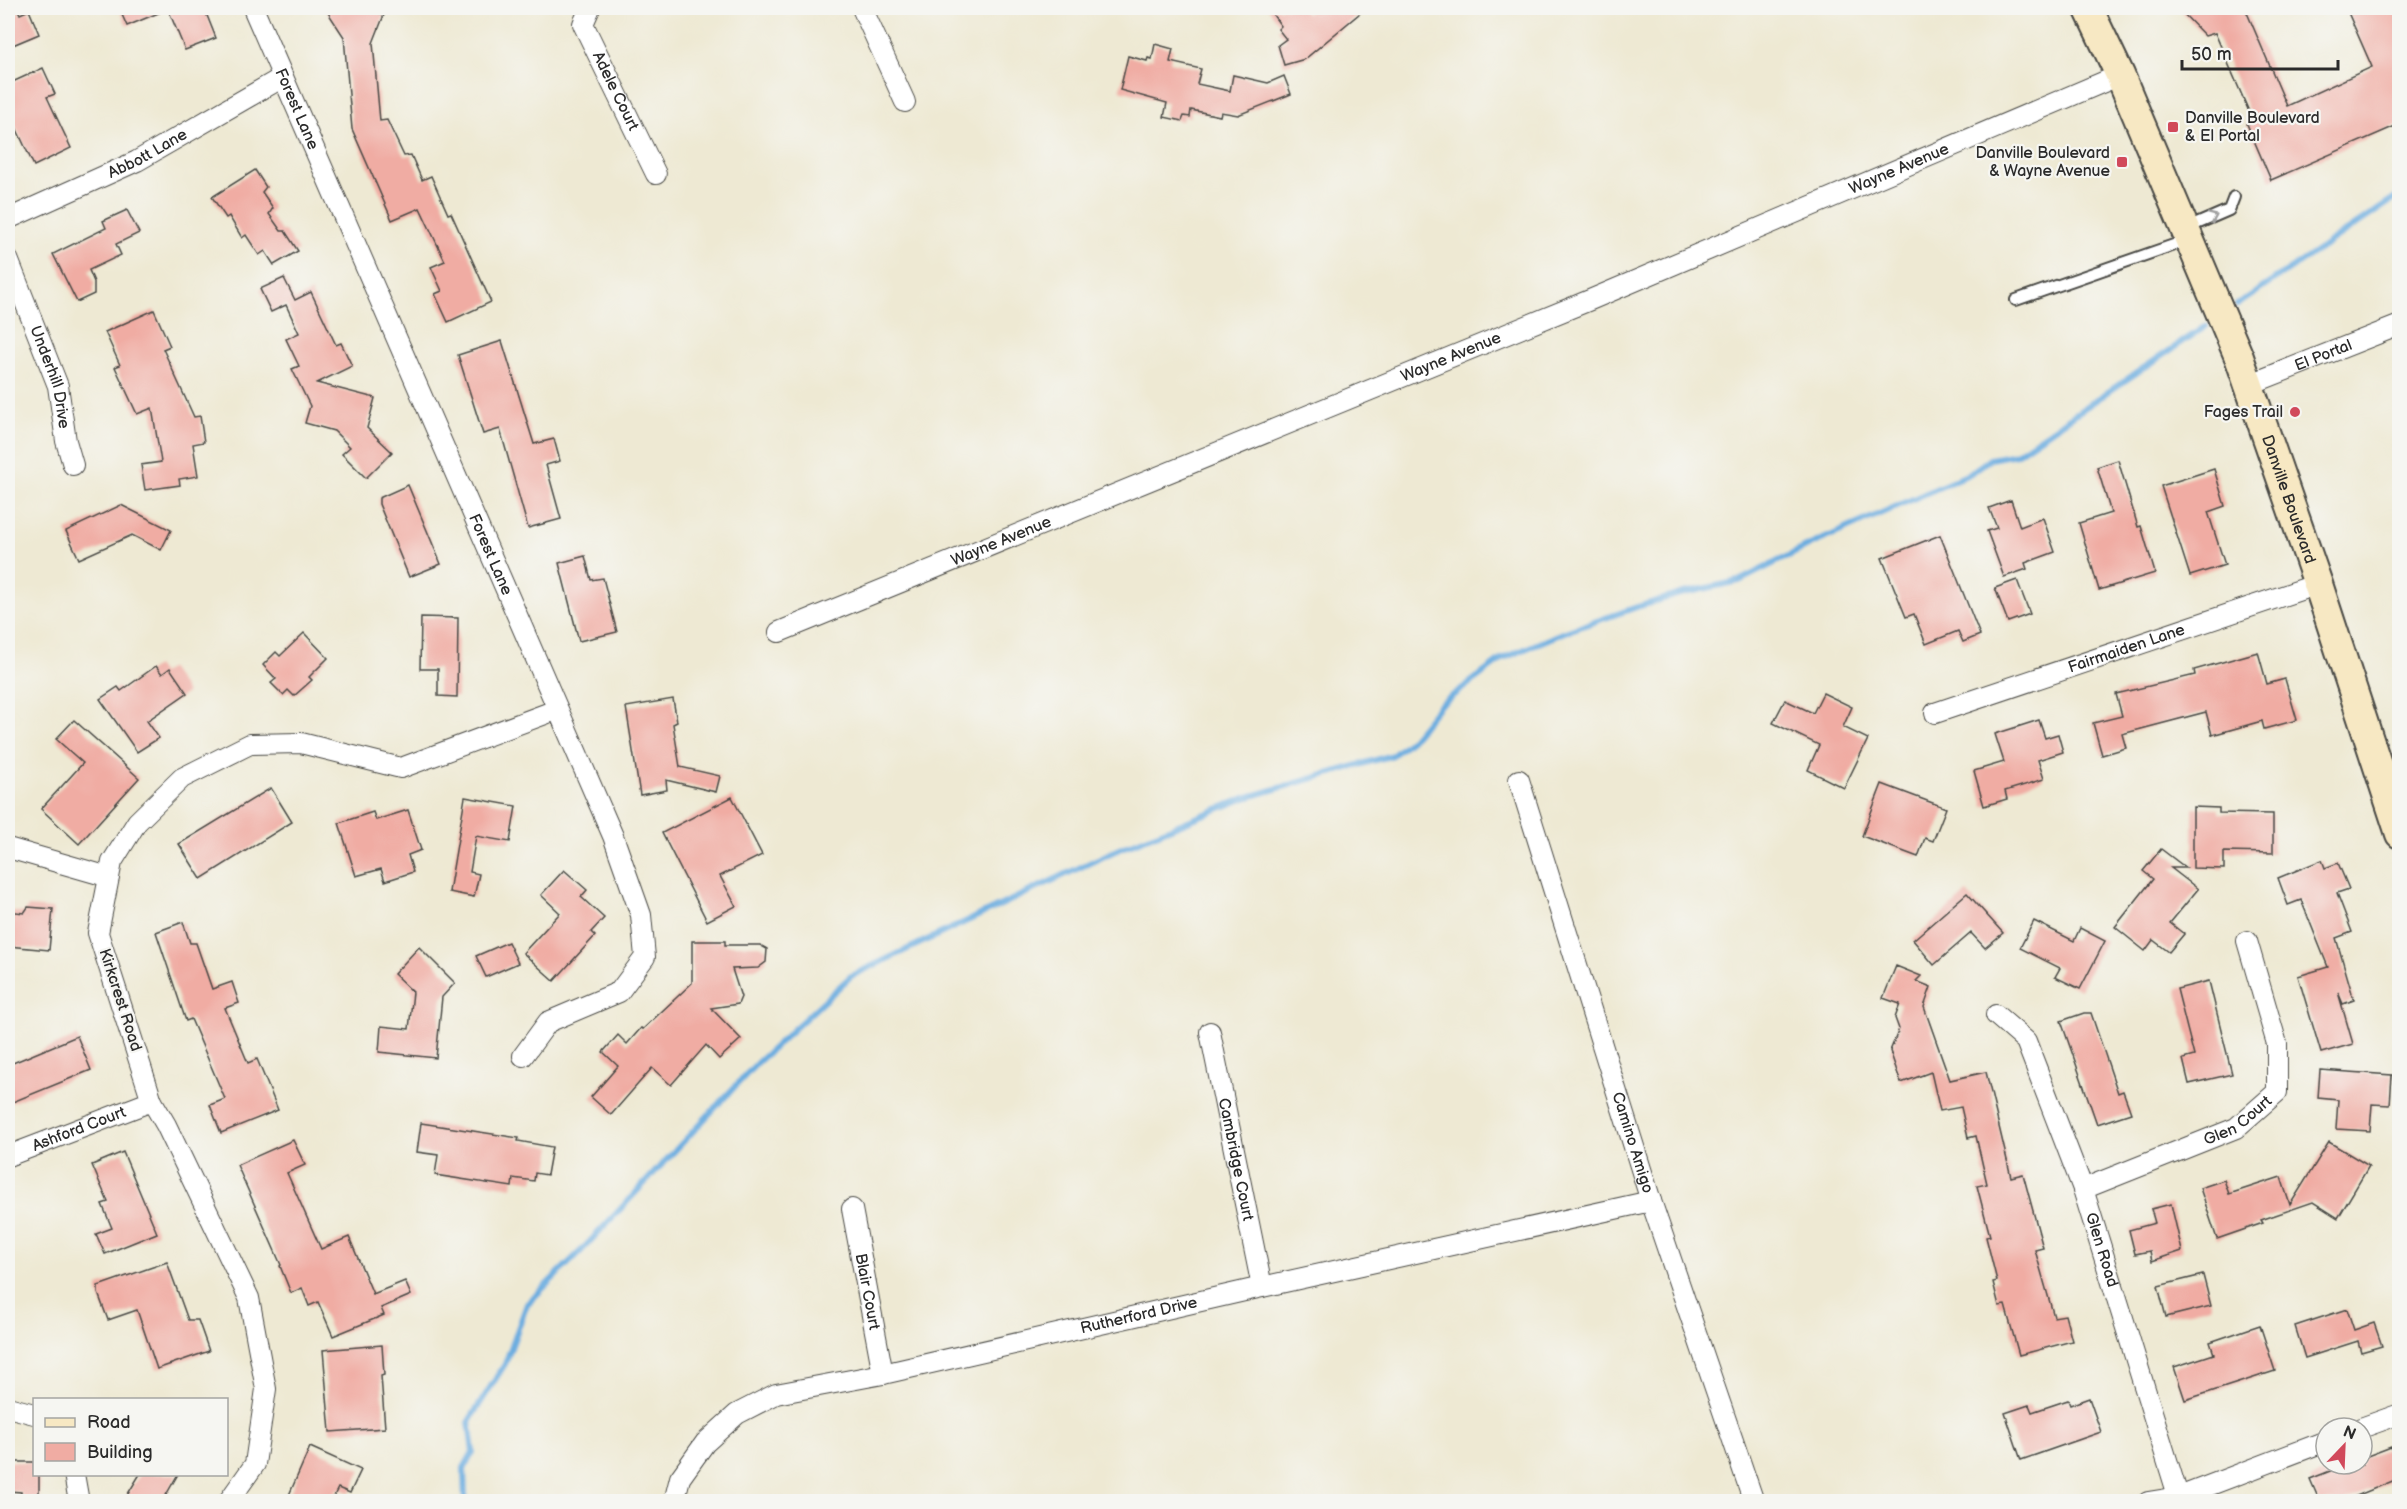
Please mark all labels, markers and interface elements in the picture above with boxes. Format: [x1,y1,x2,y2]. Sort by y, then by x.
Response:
scale bar [2182,33,2338,71]
text: 50 m [2191,44,2232,65]
street label: Adele Court [588,48,643,134]
street label: Forest Lane [271,65,323,153]
place label: Danville Boulevard & El Portal [2185,109,2320,146]
marker: Danville Boulevard & El Portal [2166,120,2180,134]
street label: Abbott Lane [105,125,191,182]
street label: Wayne Avenue [1846,139,1952,198]
place label: Danville Boulevard & Wayne Avenue [1975,144,2110,181]
marker: Danville Boulevard & Wayne Avenue [2115,155,2129,169]
one-way arrow [2207,212,2218,224]
street label: Underhill Drive [26,323,74,430]
street label: Wayne Avenue [1398,328,1504,386]
street label: El Portal [2292,335,2355,375]
place label: Fages Trail [2204,403,2283,422]
marker: Fages Trail [2288,405,2302,419]
street label: Danville Boulevard [2257,433,2320,566]
street label: Forest Lane [465,511,517,599]
street label: Wayne Avenue [948,512,1055,570]
street label: Fairmaiden Lane [2066,620,2188,677]
street label: Kirkcrest Road [94,946,146,1054]
street label: Camino Amigo [1608,1090,1657,1196]
street label: Glen Court [2201,1091,2276,1149]
street label: Cambridge Court [1214,1096,1258,1222]
street label: Ashford Court [30,1102,129,1155]
street label: Glen Road [2081,1210,2122,1289]
street label: Blair Court [851,1252,884,1331]
street label: Rutherford Drive [1078,1293,1200,1338]
legend [33,1398,228,1476]
text: Road [87,1412,131,1433]
north arrow [2314,1416,2374,1476]
text: N [2340,1422,2359,1445]
text: Building [87,1442,153,1463]

